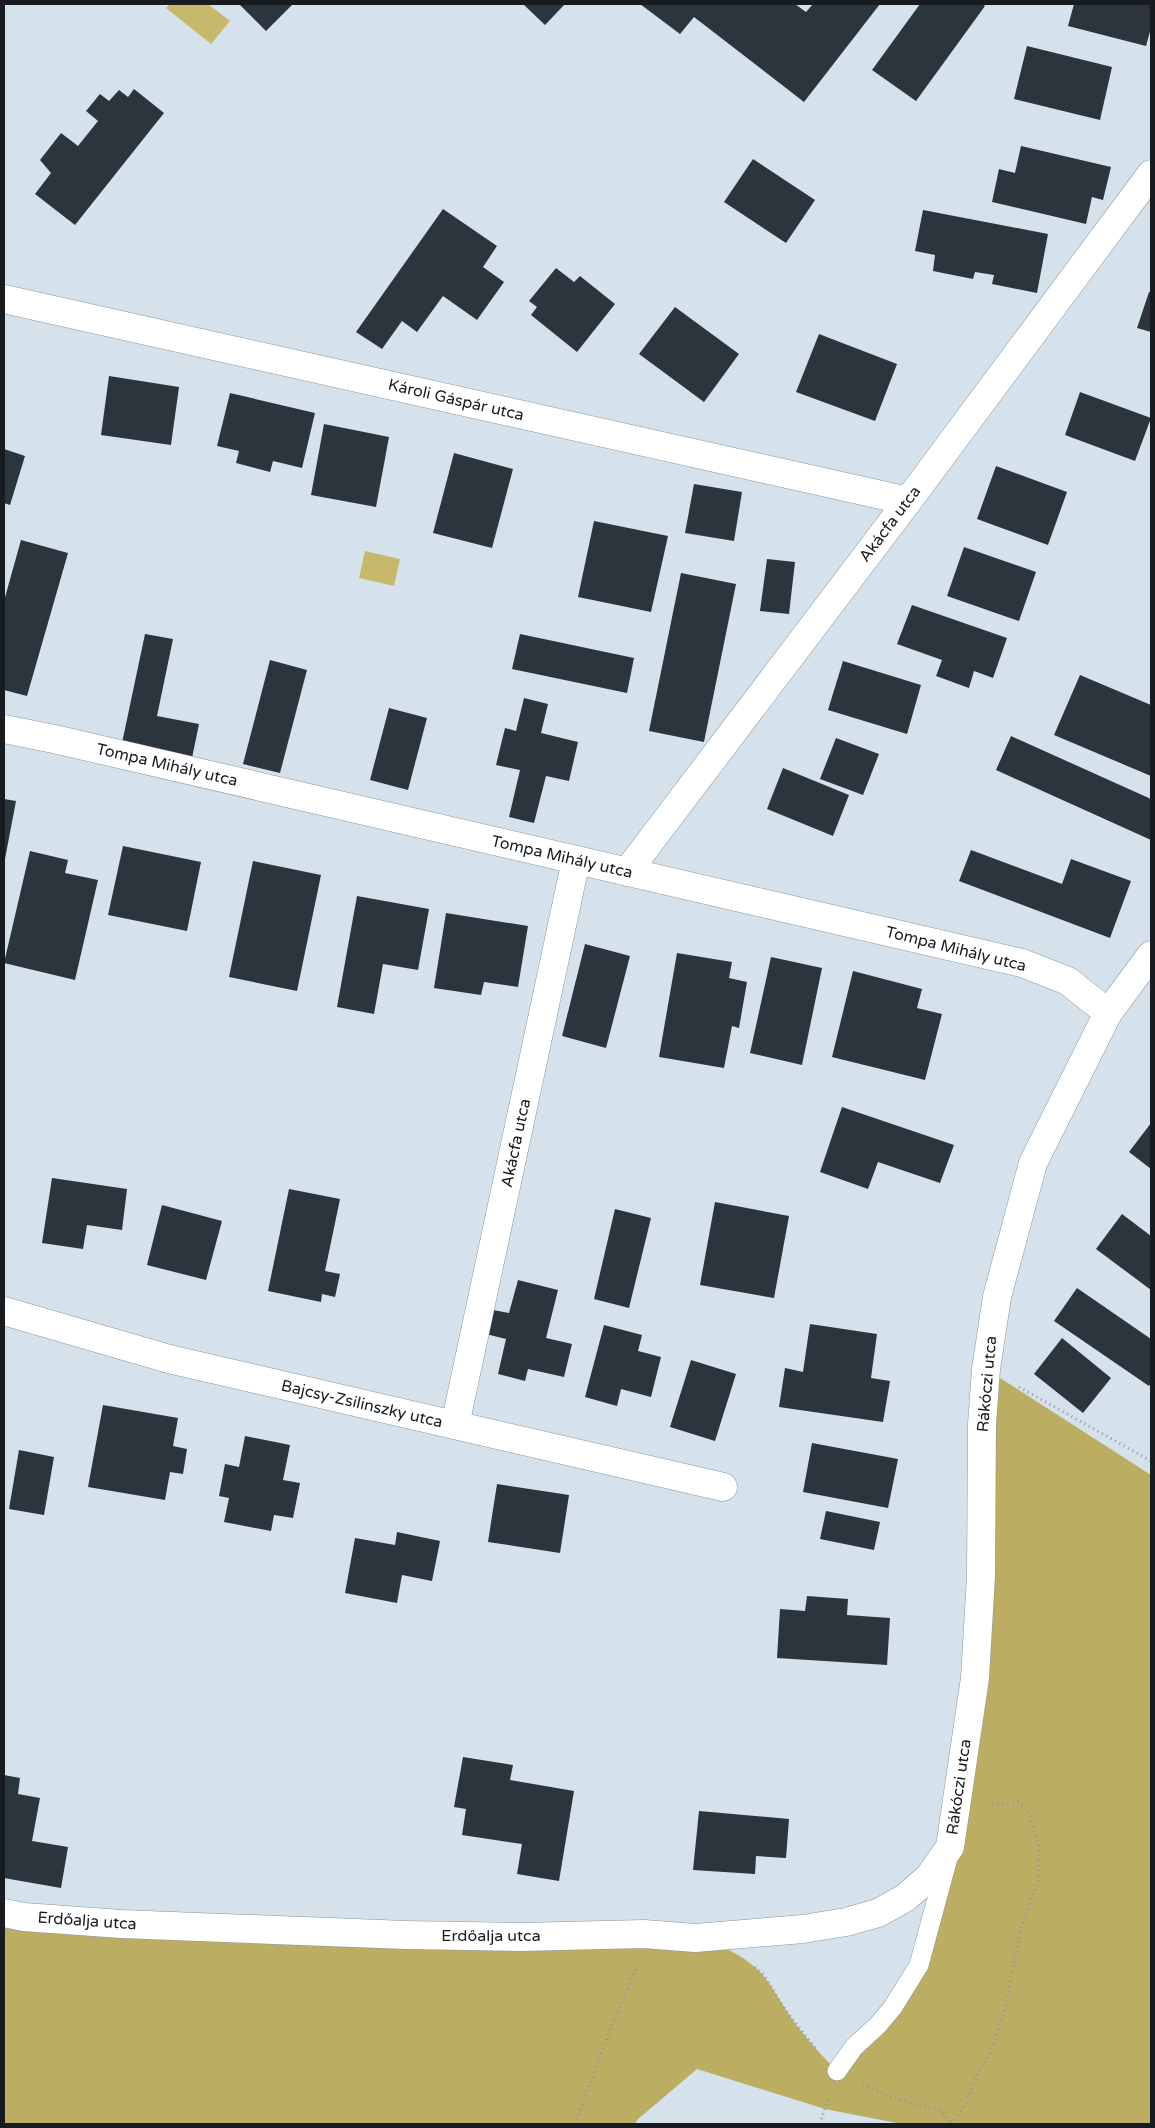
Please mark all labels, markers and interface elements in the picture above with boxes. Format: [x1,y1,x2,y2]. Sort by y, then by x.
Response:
street label: Károli Gáspár utca [386,375,526,425]
street label: Akácfa utca [855,482,925,566]
street label: Tompa Mihály utca [94,739,240,791]
street label: Tompa Mihály utca [489,831,635,883]
street label: Tompa Mihály utca [884,922,1028,976]
street label: Akácfa utca [497,1097,535,1189]
street label: Rákóczi utca [973,1335,1001,1433]
street label: Bajcsy-Zsilinszky utca [279,1376,445,1432]
street label: Rákóczi utca [942,1738,976,1836]
street label: Erdőalja utca [37,1908,137,1934]
street label: Erdőalja utca [441,1926,541,1946]

